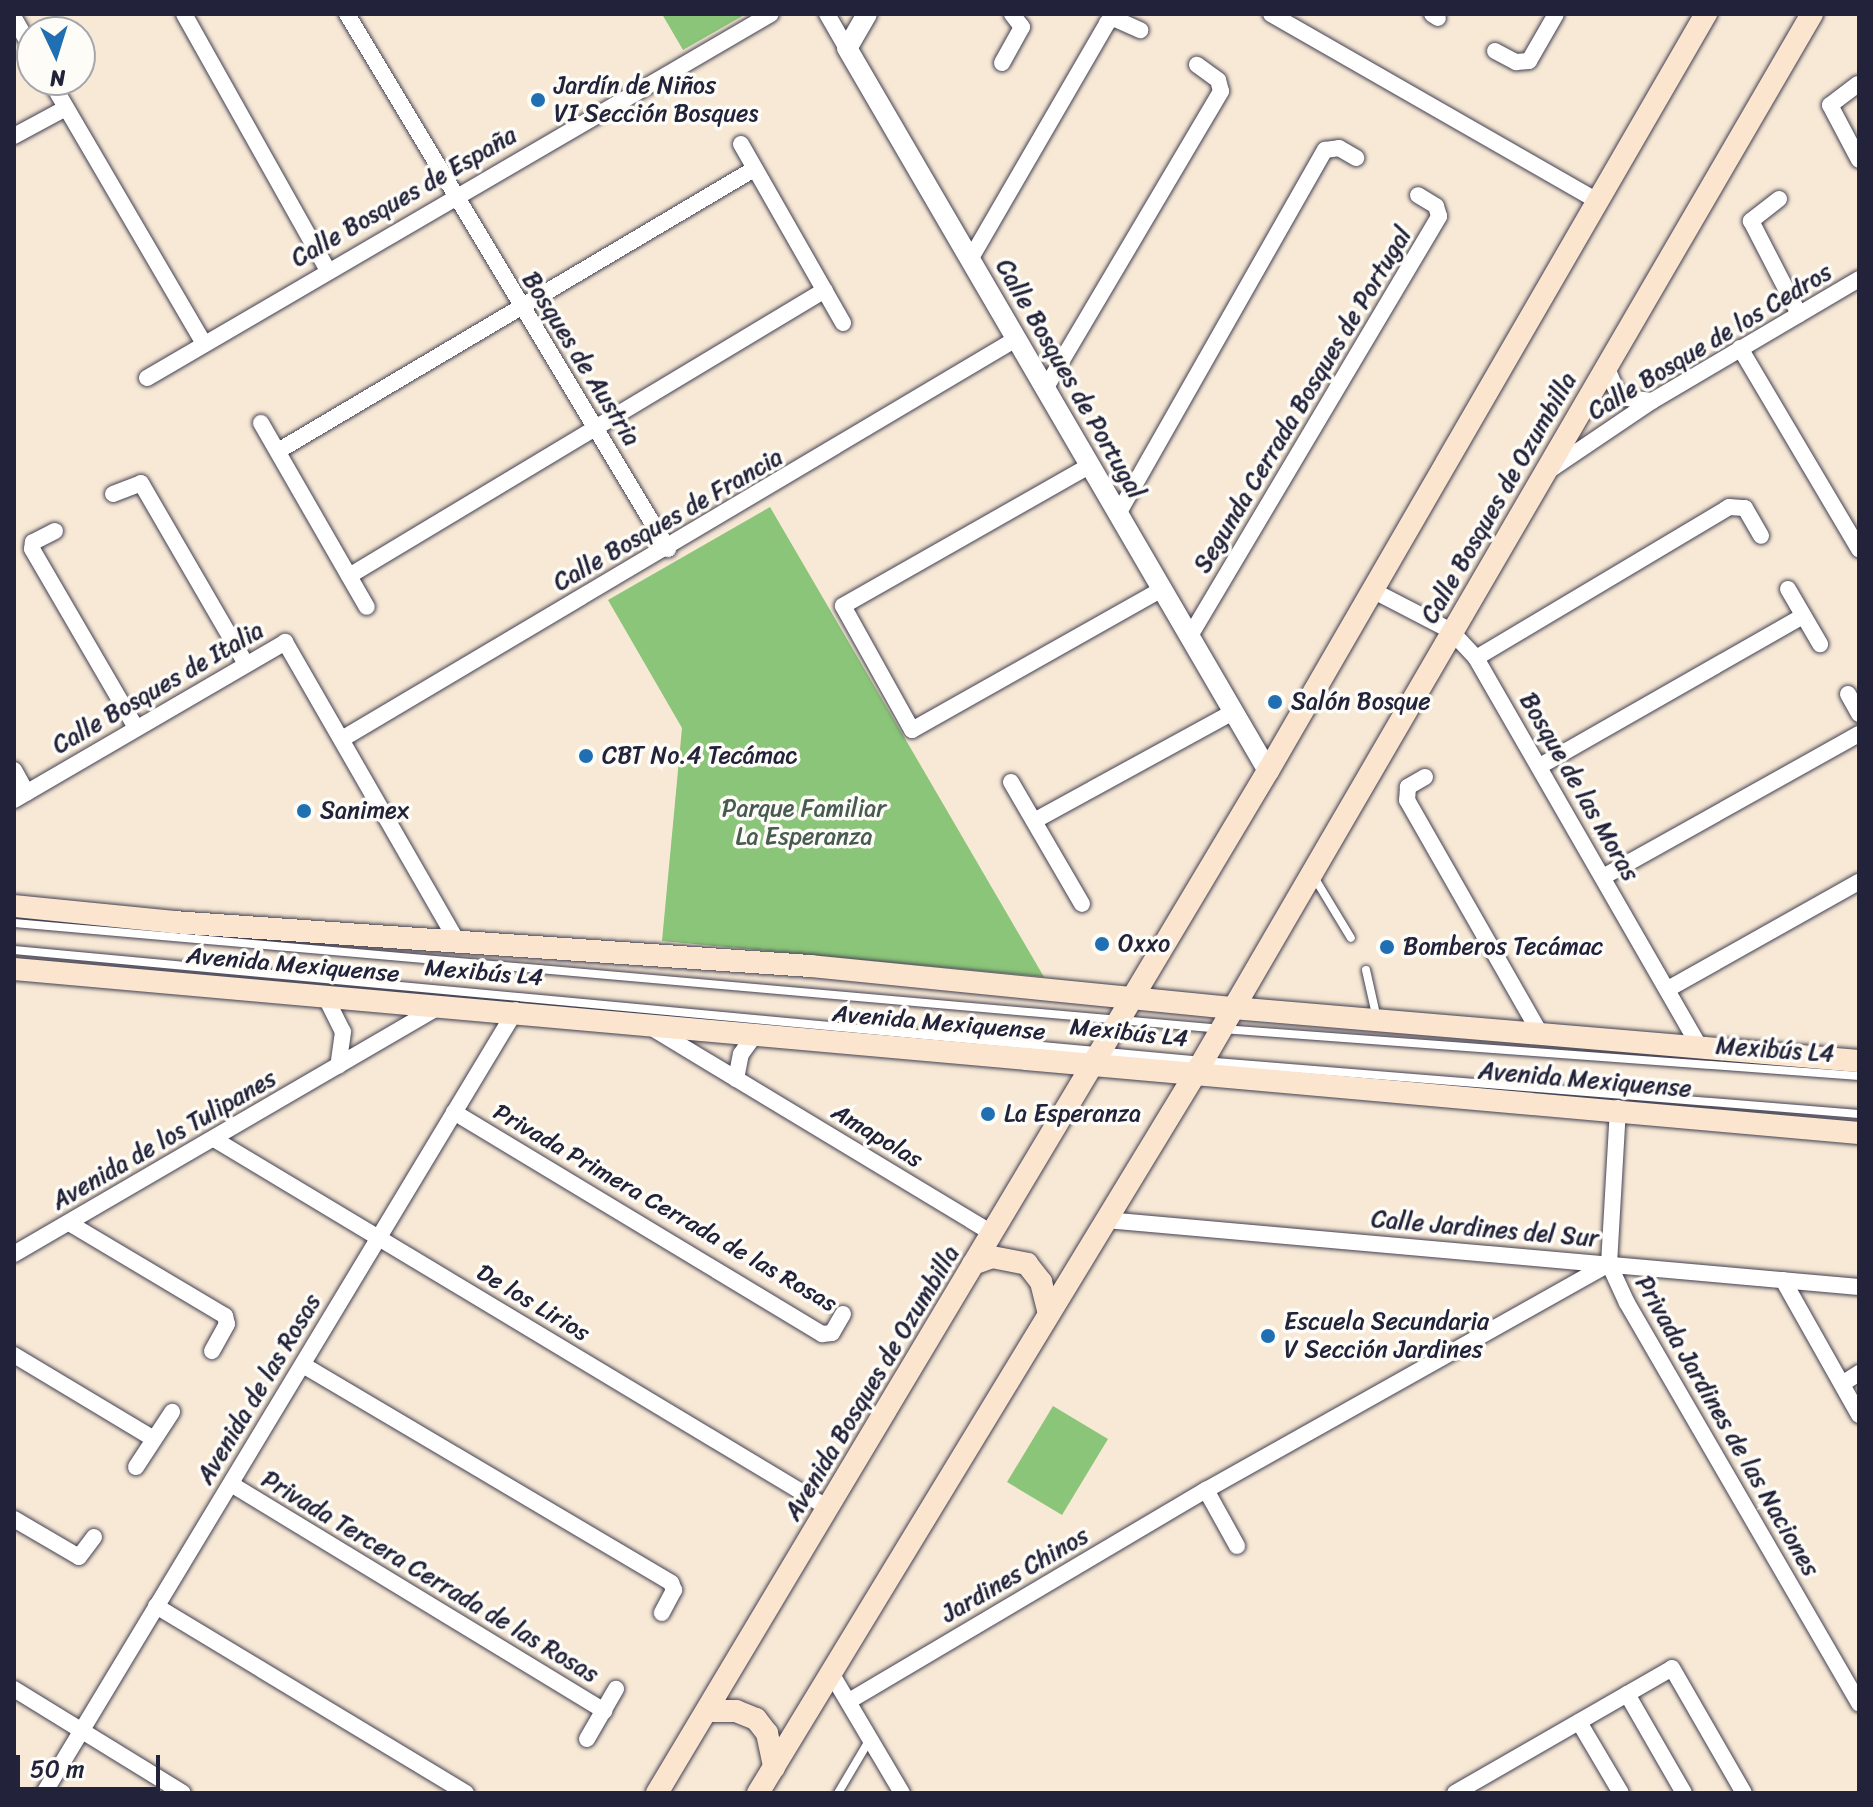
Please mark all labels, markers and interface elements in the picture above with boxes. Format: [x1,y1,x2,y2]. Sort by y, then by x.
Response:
north arrow [16,16,96,96]
text: N [49,58,67,98]
place label: Jardín de Niños VI Sección Bosques [554,72,758,128]
marker: Jardín de Niños VI Sección Bosques [529,91,547,109]
street label: Calle Bosques de España [286,121,522,273]
street label: Segunda Cerrada Bosques de Portugal [1188,222,1418,578]
street label: Calle Bosques de Portugal [990,254,1150,504]
street label: Calle Bosque de los Cedros [1583,258,1837,426]
street label: Bosques de Austria [516,266,646,452]
street label: Calle Bosques de Ozumbilla [1415,368,1583,628]
street label: Calle Bosques de Francia [548,443,788,597]
street label: Calle Bosques de Italia [47,616,269,760]
place label: Salón Bosque [1291,688,1431,716]
street label: Bosque de las Moras [1513,688,1645,886]
marker: Salón Bosque [1266,693,1284,711]
place label: CBT No.4 Tecámac [602,742,798,770]
marker: CBT No.4 Tecámac [577,747,595,765]
park label: Parque Familiar La Esperanza [722,795,886,851]
place label: Sanimex [320,797,409,825]
marker: Sanimex [295,802,313,820]
place label: Oxxo [1118,930,1170,958]
place label: Bomberos Tecámac [1403,933,1603,961]
marker: Oxxo [1093,935,1111,953]
marker: Bomberos Tecámac [1378,938,1396,956]
street label: Avenida Mexiquense [185,941,401,989]
street label: Mexibús L4 [424,953,544,993]
street label: Avenida Mexiquense [831,999,1047,1047]
street label: Mexibús L4 [1068,1012,1190,1054]
street label: Mexibús L4 [1715,1031,1835,1069]
street label: Avenida Mexiquense [1477,1056,1693,1104]
street label: Avenida de los Tulipanes [46,1064,282,1216]
street label: Privada Primera Cerrada de las Rosas [487,1097,843,1319]
street label: Amapolas [826,1098,928,1174]
place label: La Esperanza [1004,1100,1141,1128]
marker: La Esperanza [979,1105,997,1123]
street label: Calle Jardines del Sur [1369,1205,1601,1253]
street label: Avenida Bosques de Ozumbilla [779,1241,965,1525]
street label: De los Lirios [471,1258,595,1348]
street label: Privada Jardines de las Naciones [1629,1271,1825,1581]
street label: Avenida de las Rosas [191,1288,327,1490]
place label: Escuela Secundaria V Sección Jardines [1284,1308,1489,1364]
marker: Escuela Secundaria V Sección Jardines [1259,1327,1277,1345]
street label: Privada Tercera Cerrada de las Rosas [256,1464,604,1690]
street label: Jardines Chinos [937,1522,1093,1628]
scale bar [20,1739,164,1789]
text: 50 m [30,1748,85,1790]

